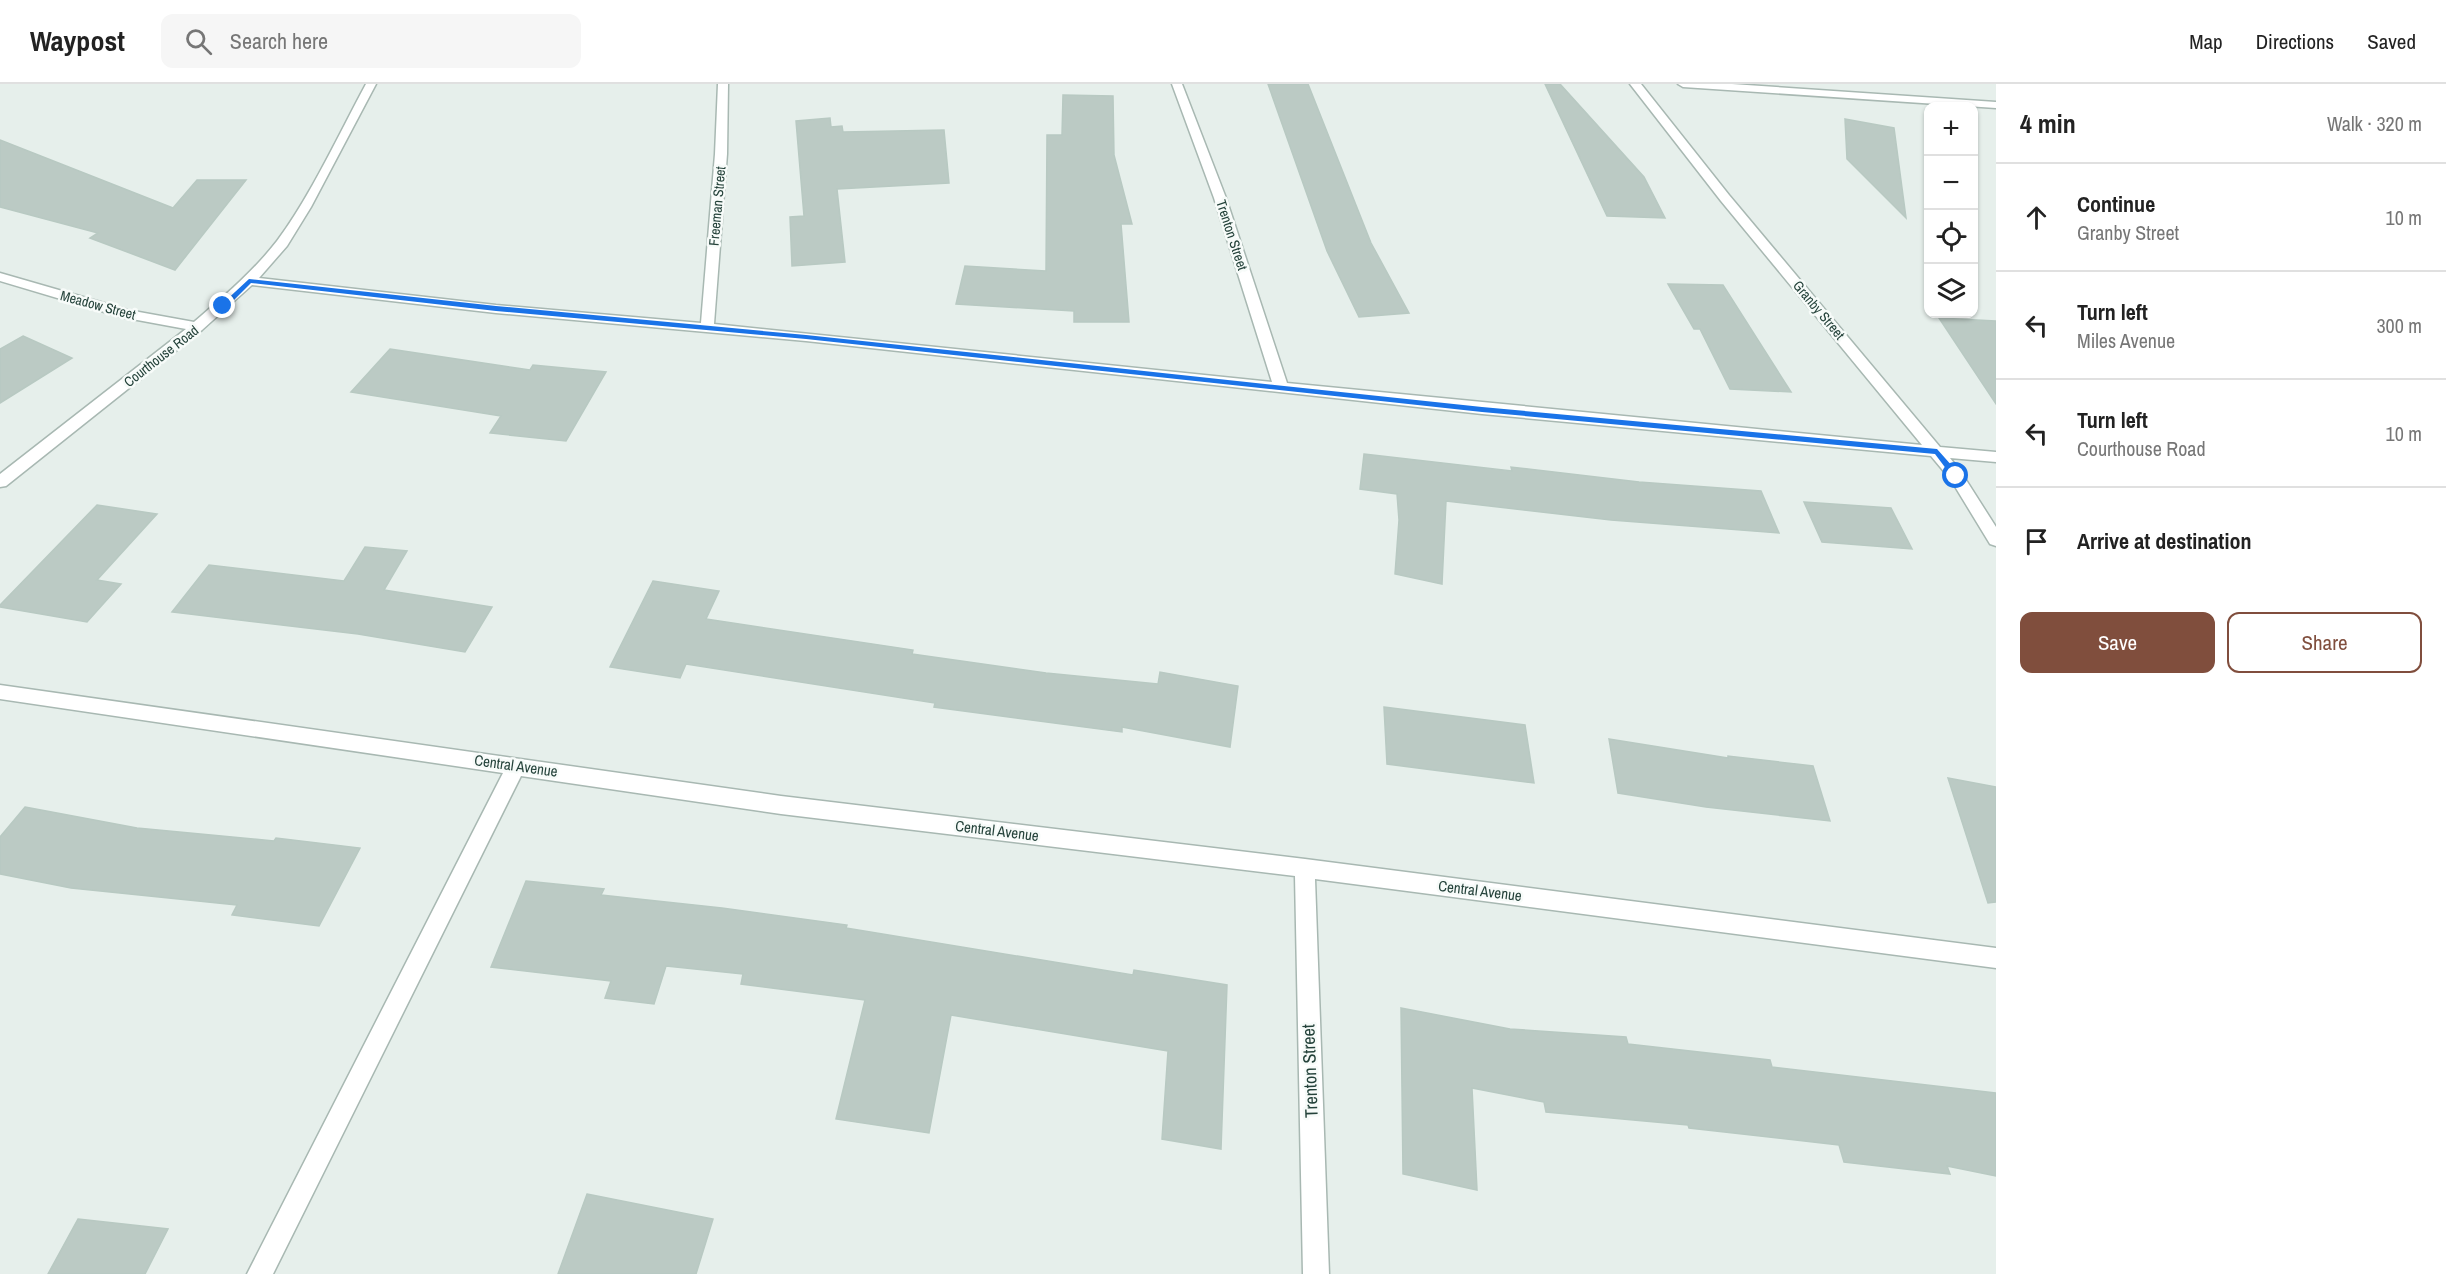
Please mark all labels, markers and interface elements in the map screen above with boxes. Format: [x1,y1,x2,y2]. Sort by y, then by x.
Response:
search box [161,14,581,68]
text: Waypost [30,22,125,60]
icon: search [182,25,215,58]
text: Search here [230,26,328,56]
text: Map [2189,27,2223,56]
text: Directions [2256,27,2334,56]
text: Saved [2367,27,2416,56]
map controls [1924,102,1978,318]
button: + [1924,102,1978,156]
text: 4 min [2020,106,2076,141]
text: Walk · 320 m [2327,110,2422,137]
button: − [1924,156,1978,210]
street label: Freeman Street [705,165,729,247]
text: Continue [2077,189,2155,219]
street label: Trenton Street [1212,198,1252,272]
icon: ahead [2020,201,2053,234]
text: 10 m [2386,204,2422,231]
button: locate [1924,210,1978,264]
text: Granby Street [2077,219,2179,246]
button: layers [1924,264,1978,318]
street label: Granby Street [1789,277,1849,343]
street label: Meadow Street [58,286,138,324]
route end [209,292,235,318]
text: Turn left [2077,297,2148,327]
icon: left [2020,309,2053,342]
text: 300 m [2376,312,2422,339]
street label: Courthouse Road [120,321,202,391]
text: Miles Avenue [2077,327,2175,354]
text: Turn left [2077,405,2148,435]
icon: left [2020,417,2053,450]
text: 10 m [2386,420,2422,447]
text: Courthouse Road [2077,435,2206,462]
route start [1942,462,1968,488]
icon: arrive [2020,525,2053,558]
text: Arrive at destination [2077,526,2251,556]
button: Save [2020,612,2215,673]
button: Share [2227,612,2422,673]
street label: Central Avenue [473,749,559,782]
street label: Central Avenue [954,815,1040,846]
street label: Central Avenue [1437,875,1523,906]
street label: Trenton Street [1295,1024,1324,1118]

